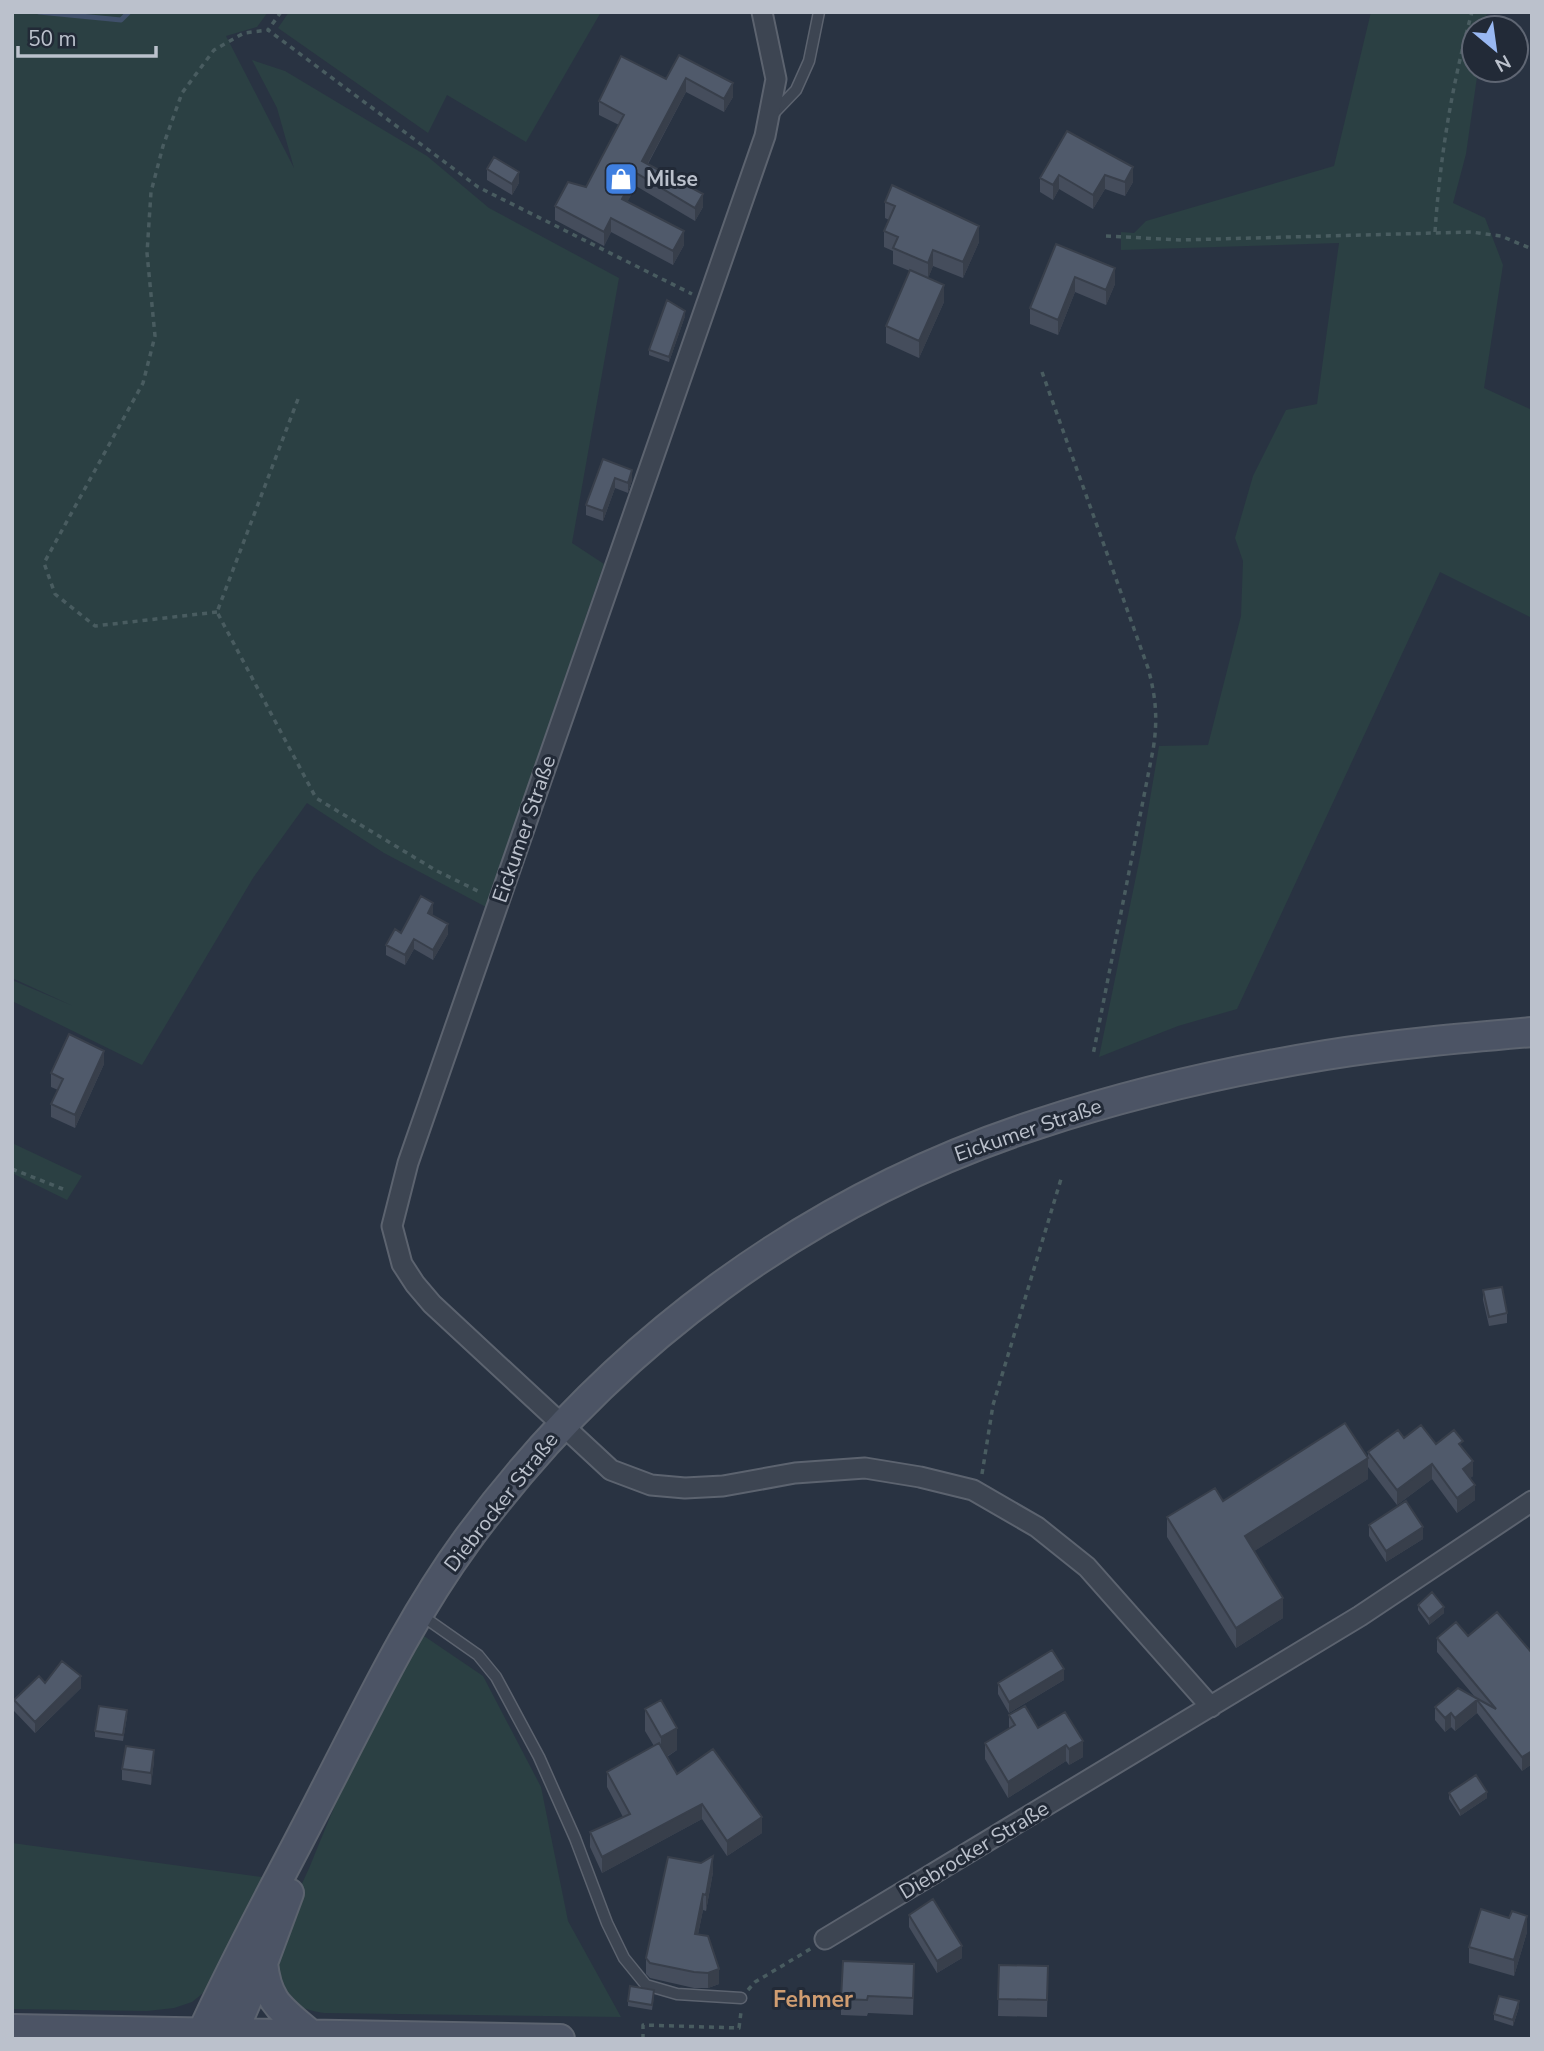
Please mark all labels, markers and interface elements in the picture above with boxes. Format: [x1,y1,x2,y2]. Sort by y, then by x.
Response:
scale bar [18,14,156,58]
north arrow [1460,14,1530,84]
text: 50 m [28,25,77,53]
text: N [1490,48,1515,78]
shop icon: Milse [602,160,640,198]
place label: Milse [646,165,698,193]
street label: Eickumer Straße [486,752,562,906]
street label: Eickumer Straße [951,1092,1105,1168]
street label: Diebrocker Straße [438,1426,564,1578]
street label: Diebrocker Straße [894,1794,1054,1906]
district label: Fehmer [773,1984,853,2015]

